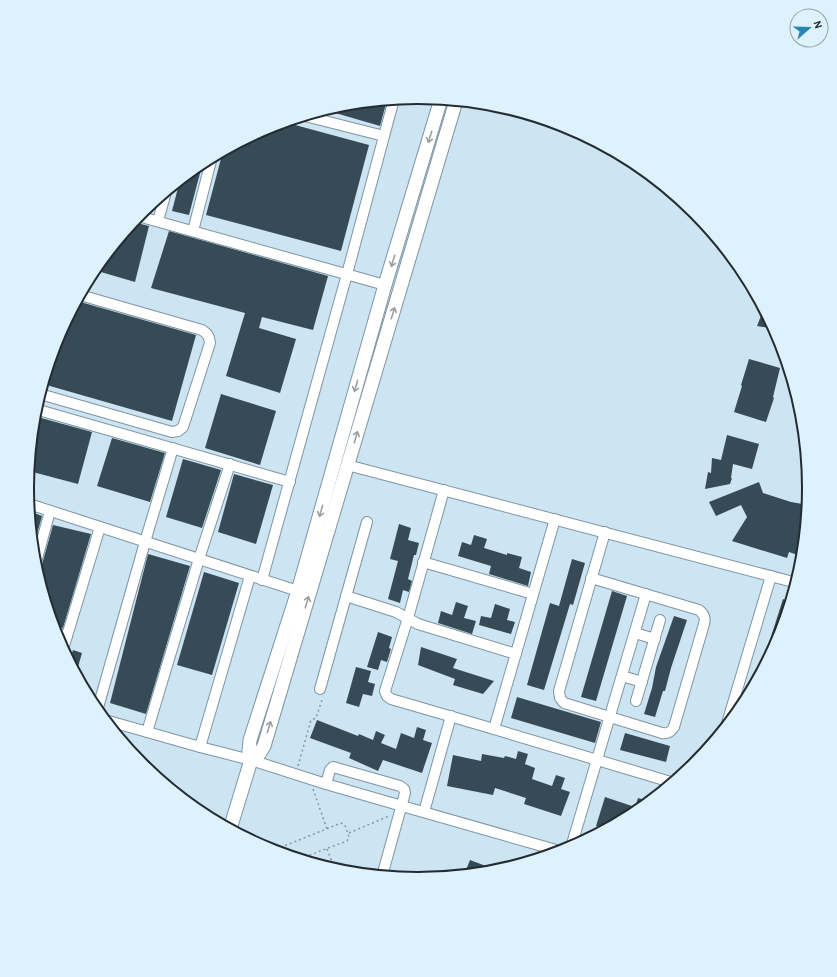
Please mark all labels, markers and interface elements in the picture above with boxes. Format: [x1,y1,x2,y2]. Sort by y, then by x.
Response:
north arrow [789,8,829,48]
text: N [811,19,824,30]
one-way arrow [426,130,433,143]
one-way arrow [389,254,396,267]
one-way arrow [390,306,397,319]
one-way arrow [352,379,359,392]
one-way arrow [353,431,360,444]
one-way arrow [317,504,324,517]
one-way arrow [304,596,311,609]
one-way arrow [266,720,273,733]

